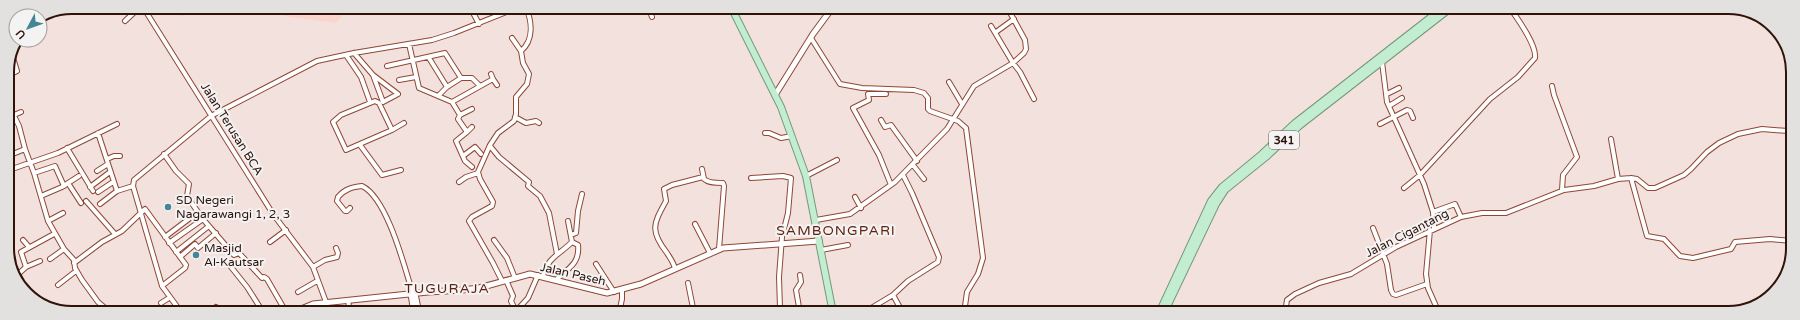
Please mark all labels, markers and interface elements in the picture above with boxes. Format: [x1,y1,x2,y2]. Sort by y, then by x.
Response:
north arrow [8,8,48,48]
text: U [13,27,28,42]
street label: Jalan Terusan BCA [198,80,266,178]
road number: 341 [1269,131,1299,149]
place label: SD Negeri Nagarawangi 1, 2, 3 [176,193,290,221]
marker: SD Negeri Nagarawangi 1, 2, 3 [163,202,173,212]
street label: Jalan Cigantang [1363,206,1451,260]
district label: SAMBONGPARI [776,222,896,239]
place label: Masjid Al-Kautsar [204,241,264,269]
marker: Masjid Al-Kautsar [191,250,201,260]
street label: Jalan Paseh [539,260,607,288]
district label: TUGURAJA [404,280,490,297]

